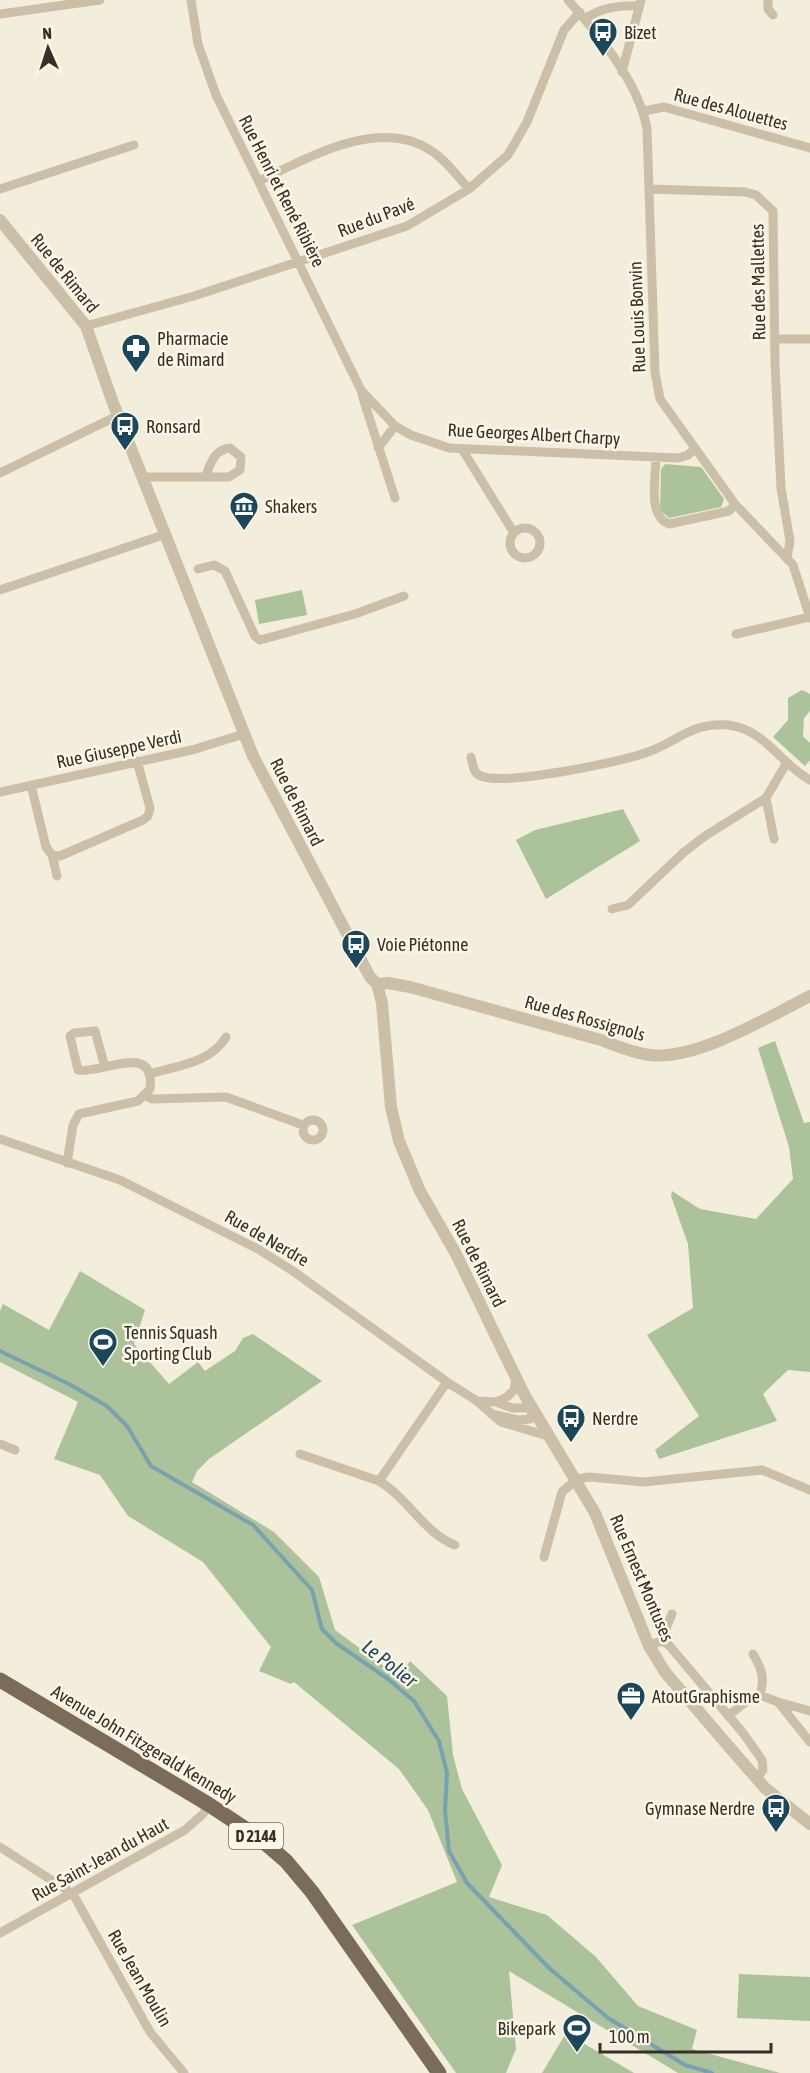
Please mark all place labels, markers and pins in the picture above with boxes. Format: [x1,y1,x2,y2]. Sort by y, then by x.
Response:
bus stop icon: Bizet [587,16,619,58]
place label: Bizet [624,22,656,43]
place label: Pharmacie de Rimard [157,328,229,370]
pharmacy icon: Pharmacie de Rimard [120,332,152,374]
bus stop icon: Ronsard [109,410,141,452]
place label: Ronsard [146,416,201,437]
museum icon: Shakers [228,490,260,532]
place label: Shakers [265,496,317,517]
bus stop icon: Voie Piétonne [340,928,372,970]
place label: Voie Piétonne [377,934,468,955]
place label: Tennis Squash Sporting Club [124,1322,218,1364]
sports icon: Tennis Squash Sporting Club [87,1326,119,1368]
bus stop icon: Nerdre [555,1402,587,1444]
place label: Nerdre [592,1408,638,1429]
office icon: AtoutGraphisme [615,1680,647,1722]
place label: AtoutGraphisme [652,1686,760,1707]
bus stop icon: Gymnase Nerdre [760,1792,792,1834]
place label: Gymnase Nerdre [645,1798,755,1819]
sports icon: Bikepark [561,2012,593,2054]
place label: Bikepark [497,2018,556,2039]

